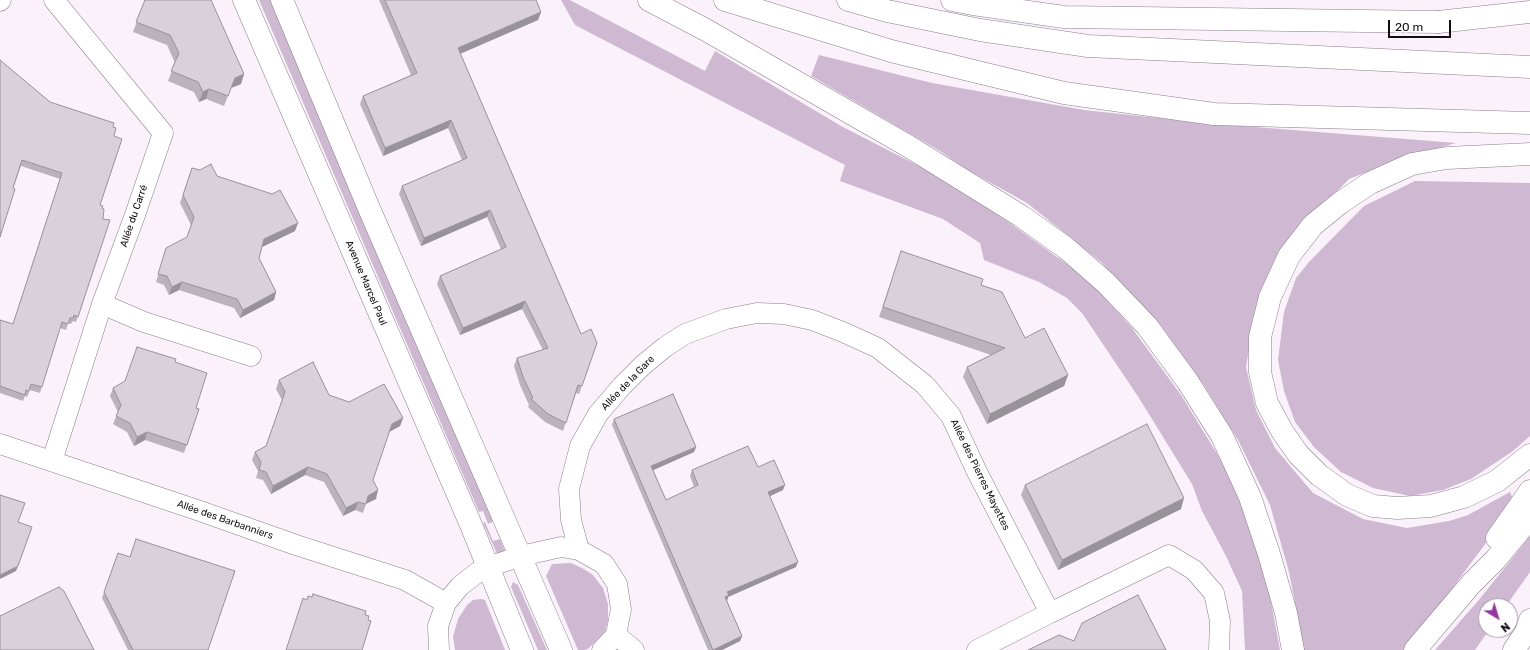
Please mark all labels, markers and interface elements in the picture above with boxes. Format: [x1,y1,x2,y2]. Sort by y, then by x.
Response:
scale bar [1390,12,1453,38]
text: 20 m [1395,20,1423,34]
street label: Allée du Carré [118,183,150,249]
street label: Avenue Marcel Paul [343,239,389,327]
street label: Allée de la Gare [599,353,657,413]
street label: Allée des Pierres Mayettes [948,417,1012,533]
street label: Allée des Barbanniers [175,498,275,542]
north arrow [1478,598,1518,638]
text: N [1498,619,1512,635]

